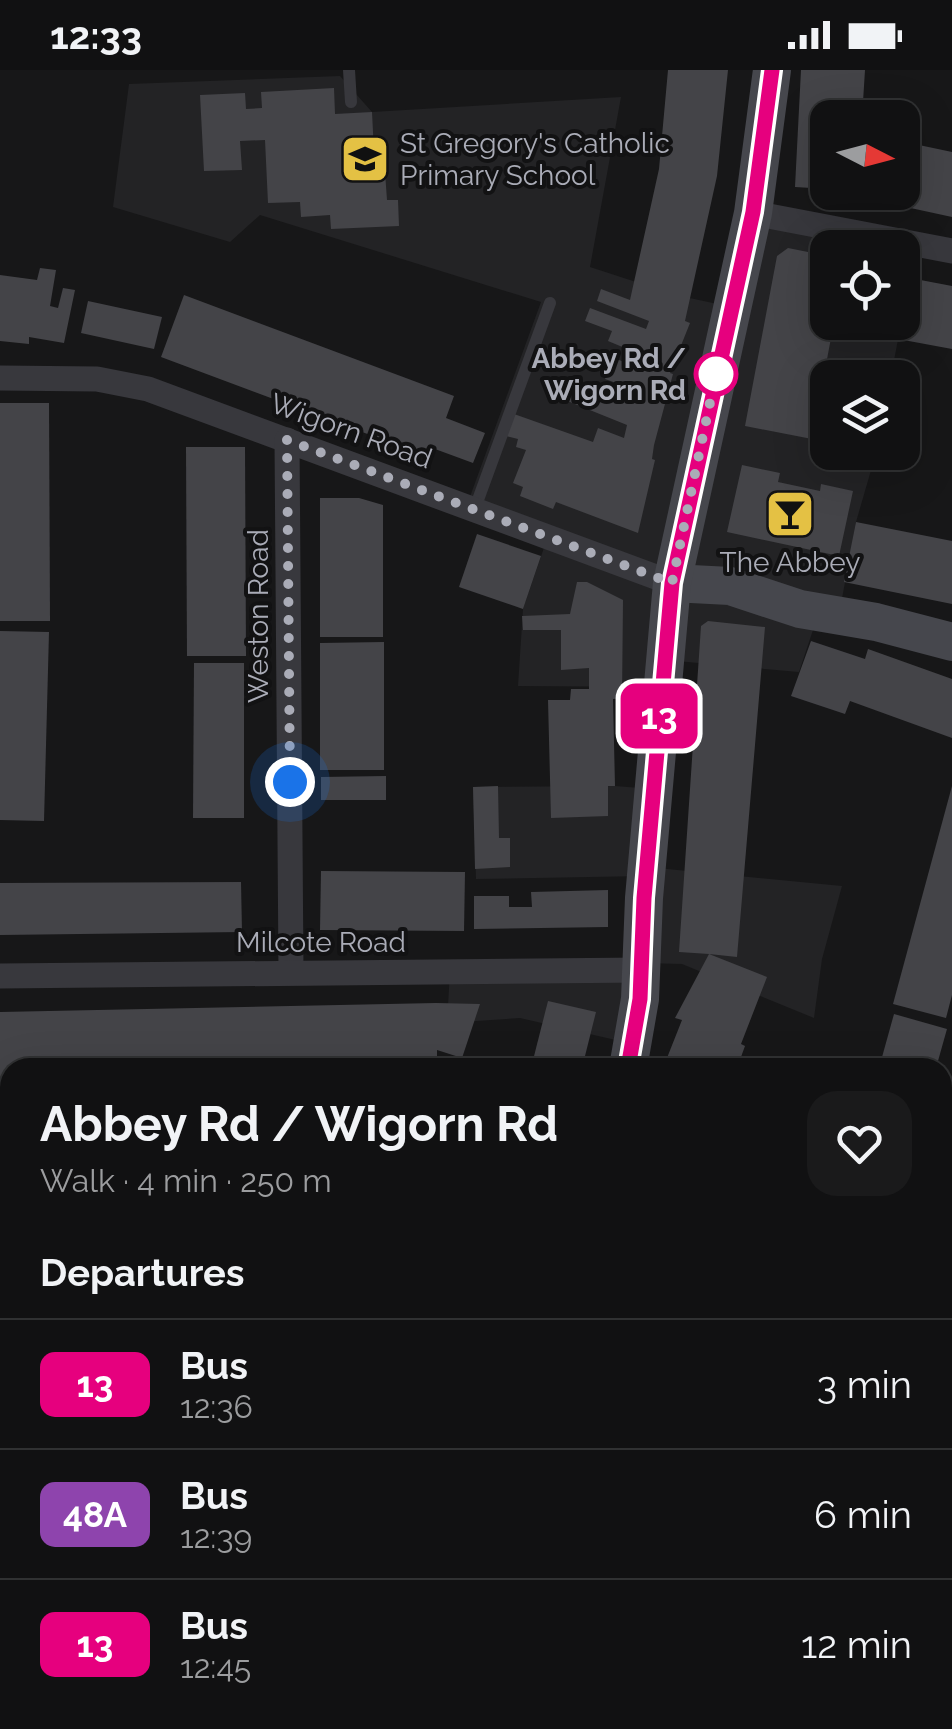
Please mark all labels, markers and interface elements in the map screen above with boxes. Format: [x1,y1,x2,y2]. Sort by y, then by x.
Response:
text: 12:33 [50,13,142,58]
north arrow [810,100,920,210]
map controls [810,100,920,470]
place label: St Gregory's Catholic Primary School [400,127,670,192]
school or university icon: St Gregory's Catholic Primary School [339,133,391,185]
button: locate [810,230,920,340]
place label: Abbey Rd / Wigorn Rd [531,342,686,407]
marker: Abbey Rd / Wigorn Rd [695,353,737,395]
button: layers [810,360,920,470]
street label: Wigorn Road [266,386,436,476]
bar icon: The Abbey [764,488,816,540]
street label: Weston Road [242,529,275,703]
place label: The Abbey [720,546,860,579]
line badge: 13 [614,684,704,748]
text: 13 [641,696,677,737]
your location [265,757,315,807]
street label: Milcote Road [236,926,406,959]
button: heart [807,1091,912,1196]
text: Abbey Rd / Wigorn Rd [40,1096,558,1152]
text: Walk · 4 min · 250 m [40,1162,332,1199]
text: Departures [40,1250,245,1295]
text: Bus [180,1343,248,1388]
text: 3 min [817,1362,912,1407]
text: 13 [77,1364,113,1405]
text: 12:36 [180,1388,253,1425]
text: Bus [180,1473,248,1518]
text: 6 min [814,1492,912,1537]
text: 48A [63,1494,127,1535]
text: 12:39 [180,1518,252,1555]
text: Bus [180,1603,248,1648]
text: 12 min [801,1622,912,1667]
text: 13 [77,1624,113,1665]
text: 12:45 [180,1648,251,1685]

